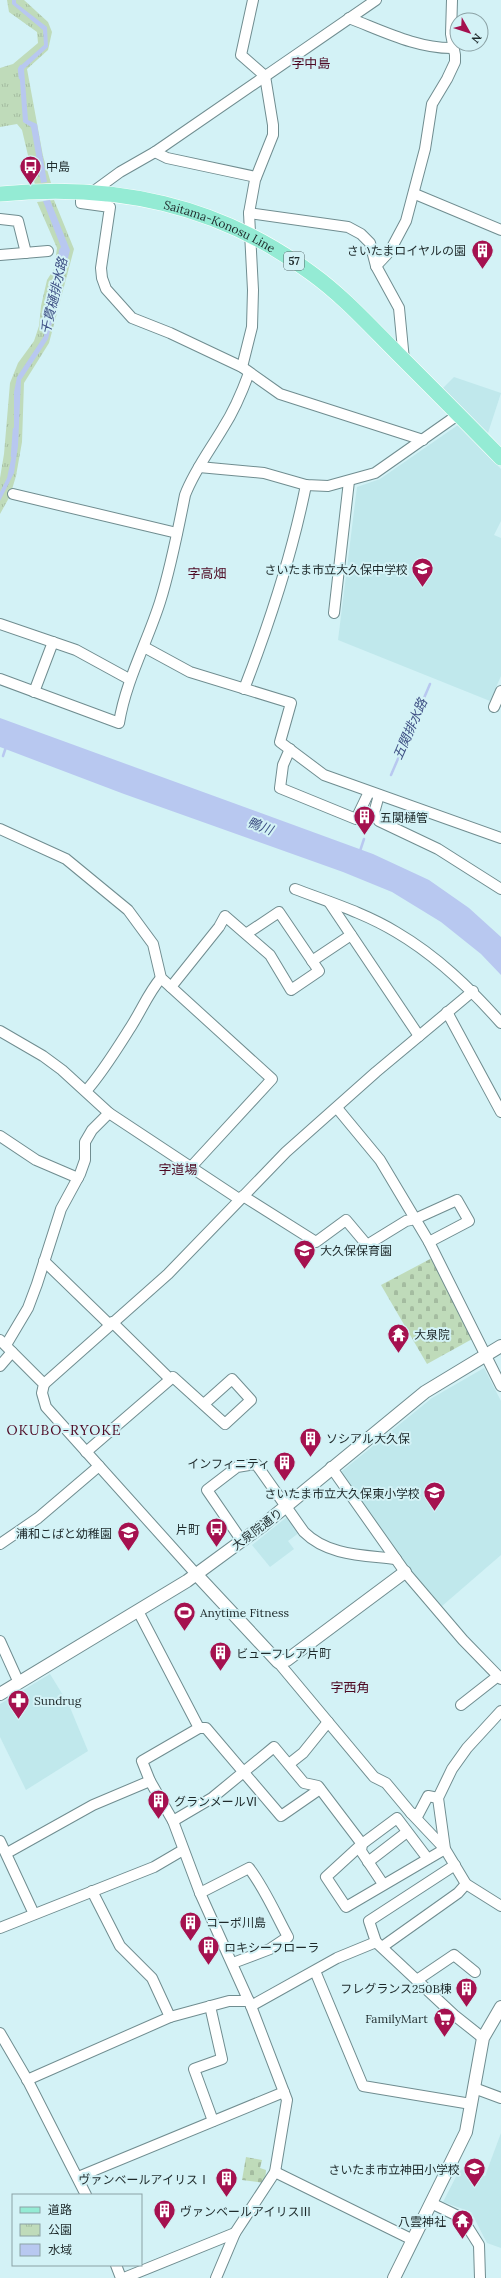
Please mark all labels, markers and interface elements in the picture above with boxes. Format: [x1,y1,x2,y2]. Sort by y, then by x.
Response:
north arrow [449,12,489,52]
text: N [468,31,485,46]
district label: 字中島 [291,55,331,72]
bus stop icon: 中島 [17,153,43,186]
place label: 中島 [46,159,70,174]
street label: Saitama-Konosu Line [162,196,279,255]
building icon: さいたまロイヤルの園 [469,237,495,270]
place label: さいたまロイヤルの園 [347,243,466,258]
road number: 57 [284,252,304,270]
water label: 千貫樋排水路 [37,255,71,336]
school or university icon: さいたま市立大久保中学校 [410,556,436,589]
place label: さいたま市立大久保中学校 [264,562,408,577]
district label: 字高畑 [187,565,227,582]
water label: 五関排水路 [389,695,431,762]
building icon: 五関樋管 [352,804,378,837]
place label: 五関樋管 [380,810,428,825]
water label: 鴨川 [245,813,277,839]
district label: 字道場 [158,1161,198,1178]
school or university icon: 大久保保育園 [292,1237,318,1270]
place label: 大久保保育園 [320,1243,392,1258]
temple icon: 大泉院 [385,1321,411,1354]
place label: 大泉院 [414,1327,450,1342]
district label: OKUBO-RYOKE [6,1421,122,1439]
building icon: ソシアル大久保 [297,1425,323,1458]
place label: ソシアル大久保 [326,1431,410,1446]
building icon: インフィニティ [272,1450,298,1483]
place label: インフィニティ [187,1456,270,1471]
school or university icon: さいたま市立大久保東小学校 [422,1480,448,1513]
place label: さいたま市立大久保東小学校 [264,1486,420,1501]
street label: 大泉院通り [229,1505,285,1553]
bus stop icon: 片町 [203,1516,229,1549]
school or university icon: 浦和こばと幼稚園 [115,1520,141,1553]
place label: 片町 [176,1522,200,1537]
place label: 浦和こばと幼稚園 [16,1526,112,1541]
sports icon: Anytime Fitness [172,1599,198,1632]
place label: Anytime Fitness [199,1605,290,1620]
building icon: ビューフレア片町 [207,1640,233,1673]
place label: ビューフレア片町 [236,1646,331,1661]
district label: 字西角 [330,1679,370,1696]
pharmacy icon: Sundrug [5,1687,31,1720]
place label: Sundrug [34,1693,82,1708]
building icon: グランメールⅥ [145,1788,171,1821]
place label: グランメールⅥ [174,1794,258,1809]
building icon: コーポ川島 [178,1909,204,1942]
place label: コーポ川島 [206,1915,266,1930]
building icon: ロキシーフローラ [195,1934,221,1967]
place label: ロキシーフローラ [224,1940,319,1955]
building icon: フレグランス250B棟 [454,1975,480,2008]
place label: フレグランス250B棟 [340,1981,452,1996]
supermarket icon: FamilyMart [431,2005,457,2038]
place label: FamilyMart [365,2011,428,2026]
school or university icon: さいたま市立神田小学校 [462,2156,488,2189]
place label: さいたま市立神田小学校 [328,2162,460,2177]
building icon: ヴァンベールアイリスⅠ [213,2166,239,2199]
place label: ヴァンベールアイリスⅠ [79,2172,210,2187]
legend [12,2194,142,2266]
building icon: ヴァンベールアイリスⅢ [151,2198,177,2231]
text: 道路 [48,2202,72,2217]
place label: ヴァンベールアイリスⅢ [180,2204,311,2219]
temple icon: 八雲神社 [449,2208,475,2241]
place label: 八雲神社 [398,2214,446,2229]
text: 公園 [48,2222,72,2237]
text: 水域 [48,2242,72,2257]

